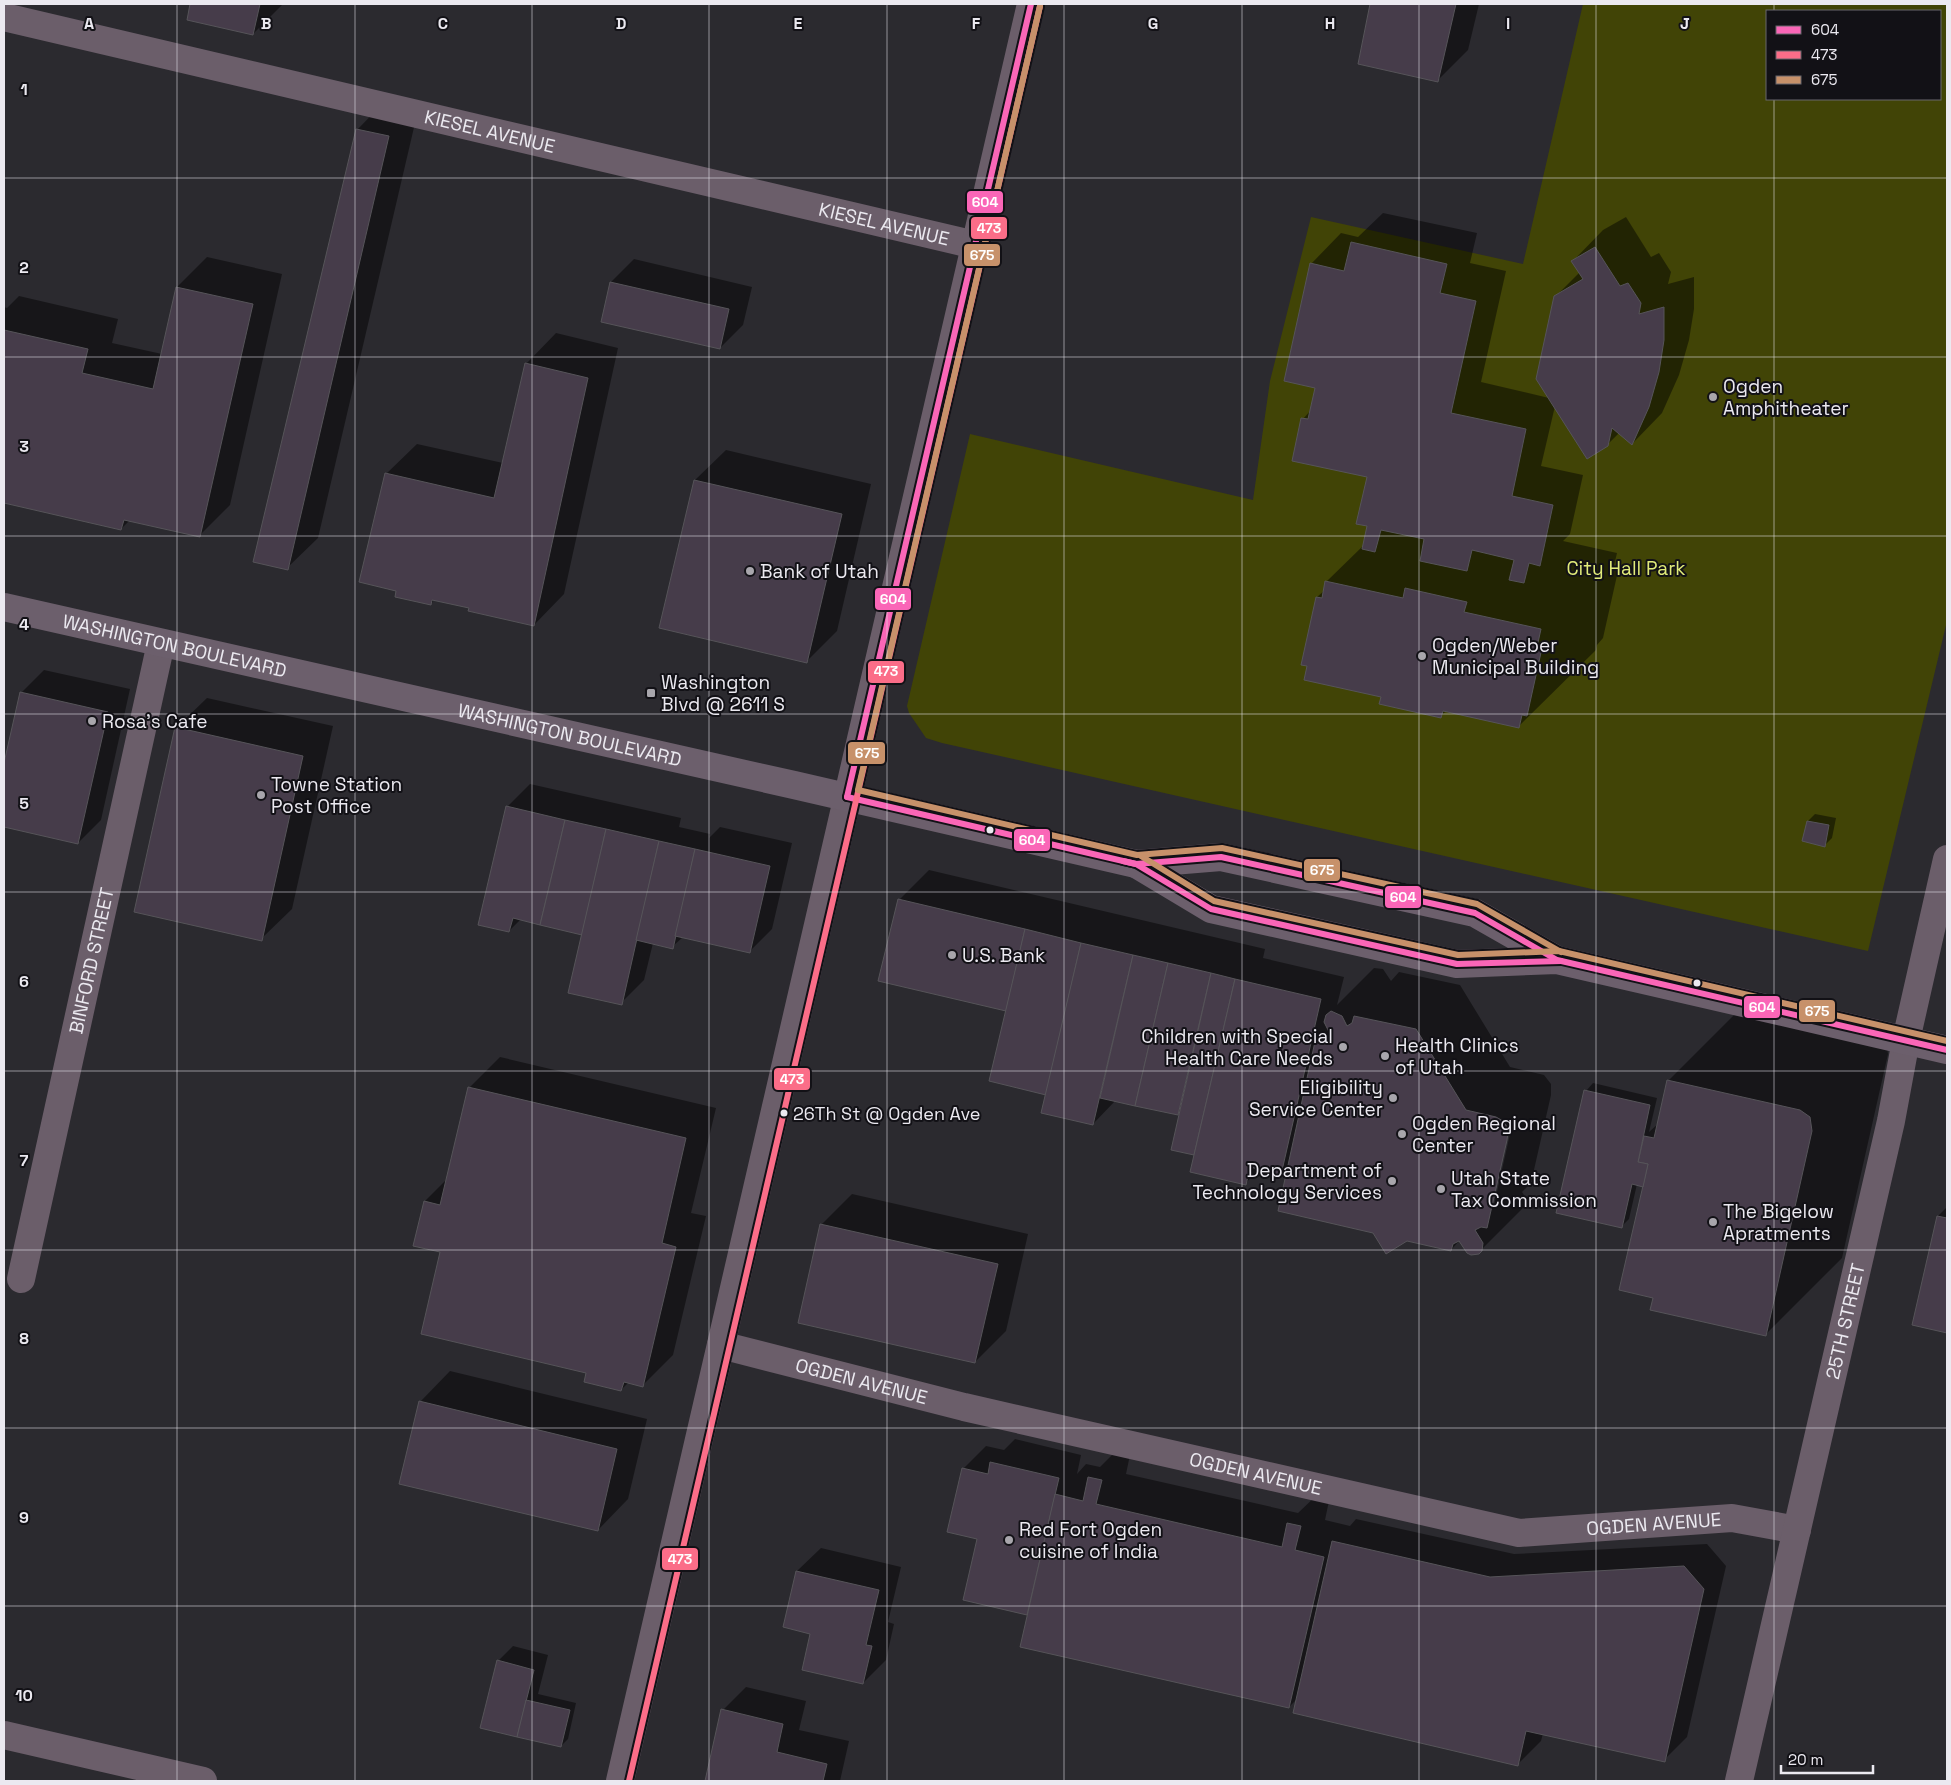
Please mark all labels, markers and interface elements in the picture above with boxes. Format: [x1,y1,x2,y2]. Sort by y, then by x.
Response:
legend [1766,10,1941,100]
text: A [84,13,94,34]
text: B [261,13,271,34]
text: C [438,13,448,34]
text: D [616,13,626,34]
text: E [794,13,803,34]
text: F [972,13,981,34]
text: G [1148,13,1158,34]
text: H [1325,13,1335,34]
text: I [1506,13,1510,34]
text: J [1680,13,1690,34]
text: 604 [1811,20,1839,39]
text: 473 [1811,45,1837,64]
text: 675 [1811,70,1837,89]
text: 1 [20,79,28,100]
street label: KIESEL AVENUE [422,104,558,158]
line badge: 604 [966,190,1004,214]
text: 604 [972,193,998,211]
street label: KIESEL AVENUE [816,196,952,251]
line badge: 473 [970,216,1008,240]
text: 473 [977,219,1001,237]
line badge: 675 [963,243,1001,267]
text: 675 [970,246,994,264]
text: 2 [19,257,29,278]
place label: Ogden Amphitheater [1723,374,1849,421]
marker: Ogden Amphitheater [1707,391,1719,403]
text: 3 [19,436,29,457]
park label: City Hall Park [1566,556,1686,581]
place label: Bank of Utah [760,559,879,584]
marker: Bank of Utah [744,565,756,577]
line badge: 604 [874,587,912,611]
text: 604 [880,590,906,608]
street label: WASHINGTON BOULEVARD [60,608,289,683]
text: 4 [19,614,29,635]
place label: Ogden/Weber Municipal Building [1432,633,1599,680]
marker: Ogden/Weber Municipal Building [1416,650,1428,662]
line badge: 473 [867,660,905,684]
text: 473 [874,662,898,680]
place label: Washington Blvd @ 2611 S [661,670,785,717]
marker: Washington Blvd @ 2611 S [645,687,657,699]
street label: WASHINGTON BOULEVARD [456,697,684,772]
place label: Rosa's Cafe [102,709,207,734]
marker: Rosa's Cafe [86,715,98,727]
line badge: 675 [847,741,886,765]
text: 675 [855,744,879,762]
place label: Towne Station Post Office [271,772,402,819]
marker: Towne Station Post Office [255,789,267,801]
text: 5 [19,793,29,814]
unlabelled marker [985,825,995,835]
line badge: 604 [1013,828,1051,852]
text: 604 [1019,831,1045,849]
line badge: 675 [1303,858,1341,882]
text: 675 [1310,861,1334,879]
street label: BINFORD STREET [63,885,119,1036]
line badge: 604 [1384,885,1422,909]
text: 604 [1390,888,1416,906]
place label: U.S. Bank [962,943,1045,968]
marker: U.S. Bank [946,949,958,961]
text: 6 [19,971,29,992]
unlabelled marker [1692,978,1702,988]
line badge: 604 [1743,995,1781,1019]
text: 604 [1749,998,1775,1016]
line badge: 675 [1798,999,1836,1023]
text: 675 [1805,1002,1829,1020]
place label: Children with Special Health Care Needs [1141,1024,1333,1071]
place label: Health Clinics of Utah [1395,1033,1519,1080]
marker: Children with Special Health Care Needs [1337,1041,1349,1053]
marker: Health Clinics of Utah [1379,1050,1391,1062]
line badge: 473 [773,1067,811,1091]
text: 473 [780,1070,804,1088]
place label: Eligibility Service Center [1249,1075,1383,1122]
marker: Eligibility Service Center [1387,1092,1399,1104]
place label: 26Th St @ Ogden Ave [793,1102,980,1125]
marker: 26Th St @ Ogden Ave [779,1108,789,1118]
place label: Ogden Regional Center [1412,1111,1556,1158]
marker: Ogden Regional Center [1396,1128,1408,1140]
text: 7 [20,1150,29,1171]
place label: Department of Technology Services [1192,1158,1382,1205]
place label: Utah State Tax Commission [1451,1166,1597,1213]
marker: Department of Technology Services [1386,1175,1398,1187]
marker: Utah State Tax Commission [1435,1183,1447,1195]
place label: The Bigelow Apratments [1723,1199,1834,1246]
marker: The Bigelow Apratments [1707,1216,1719,1228]
street label: 25TH STREET [1819,1261,1870,1381]
text: 8 [19,1328,29,1349]
street label: OGDEN AVENUE [793,1352,930,1410]
street label: OGDEN AVENUE [1187,1446,1325,1500]
street label: OGDEN AVENUE [1585,1506,1722,1541]
text: 9 [19,1507,29,1528]
place label: Red Fort Ogden cuisine of India [1019,1517,1162,1564]
marker: Red Fort Ogden cuisine of India [1003,1534,1015,1546]
line badge: 473 [661,1547,699,1571]
text: 473 [668,1550,692,1568]
text: 10 [15,1685,33,1706]
scale bar [1781,1742,1874,1774]
text: 20 m [1788,1750,1823,1769]

